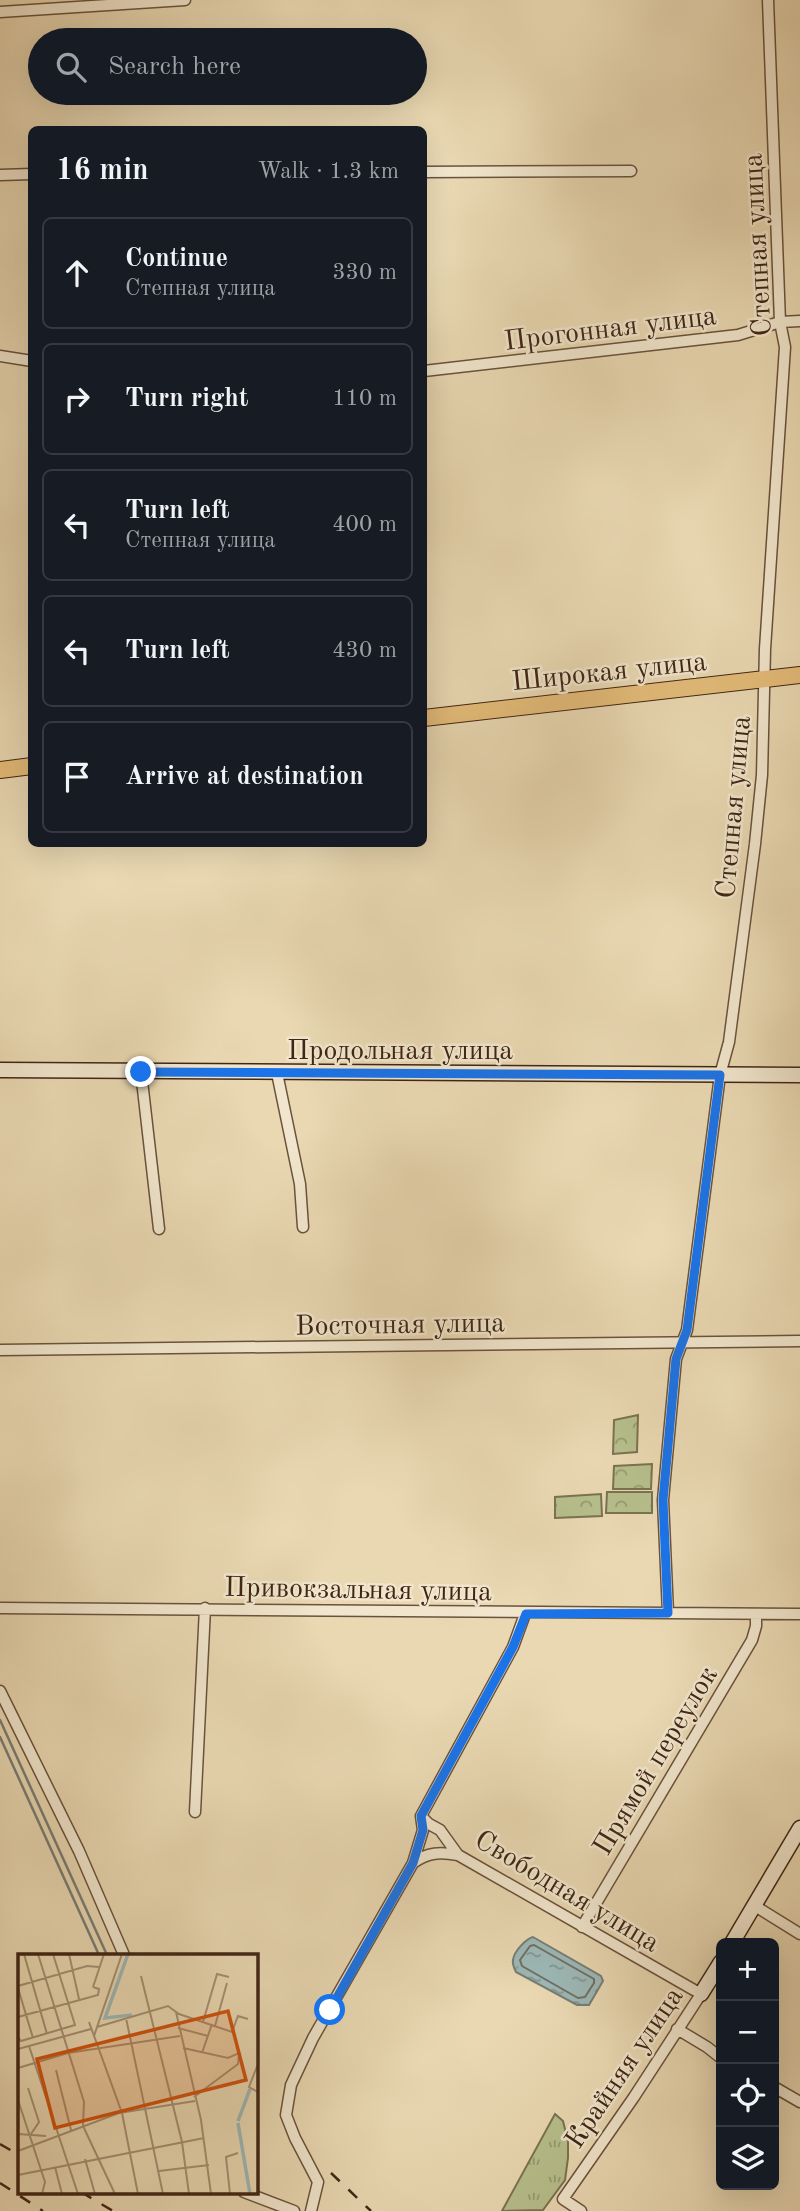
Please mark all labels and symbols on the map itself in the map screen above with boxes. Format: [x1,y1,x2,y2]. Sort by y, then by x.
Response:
street label: Степная улица [740,152,778,337]
street label: Прогонная улица [503,303,718,357]
street label: Широкая улица [510,649,709,697]
street label: Степная улица [713,715,757,900]
street label: Продольная улица [287,1038,513,1066]
route end [125,1056,156,1087]
street label: Восточная улица [295,1310,505,1342]
street label: Привокзальная улица [224,1575,492,1607]
street label: Прямой переулок [589,1662,724,1861]
street label: Свободная улица [469,1826,664,1959]
inset map [18,1954,257,2194]
street label: Крайняя улица [561,1983,690,2154]
route start [314,1994,345,2025]

